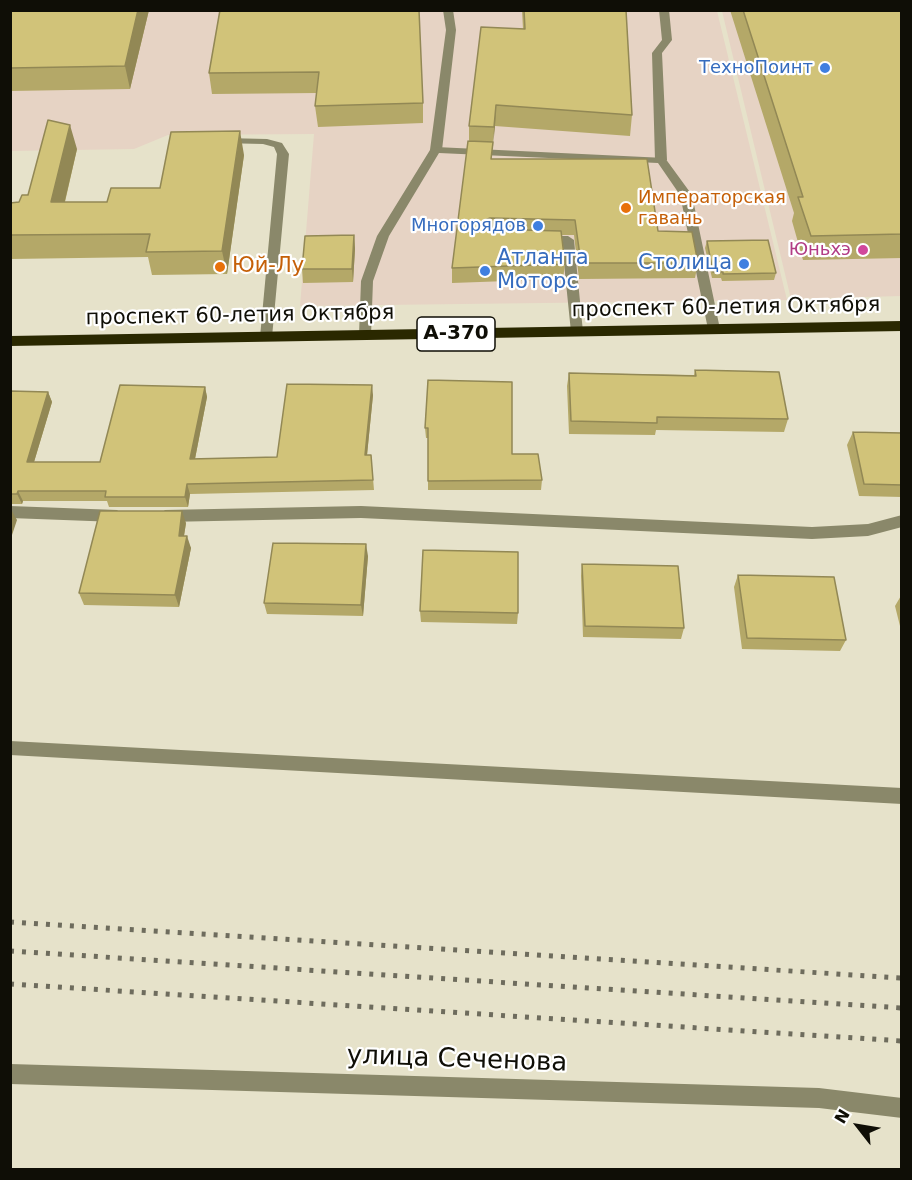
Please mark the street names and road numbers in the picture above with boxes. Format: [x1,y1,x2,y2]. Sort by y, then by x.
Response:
street label: проспект 60-летия Октября [572,293,880,323]
street label: проспект 60-летия Октября [86,301,394,331]
road number: А-370 [417,317,495,351]
street label: улица Сеченова [346,1041,568,1079]

